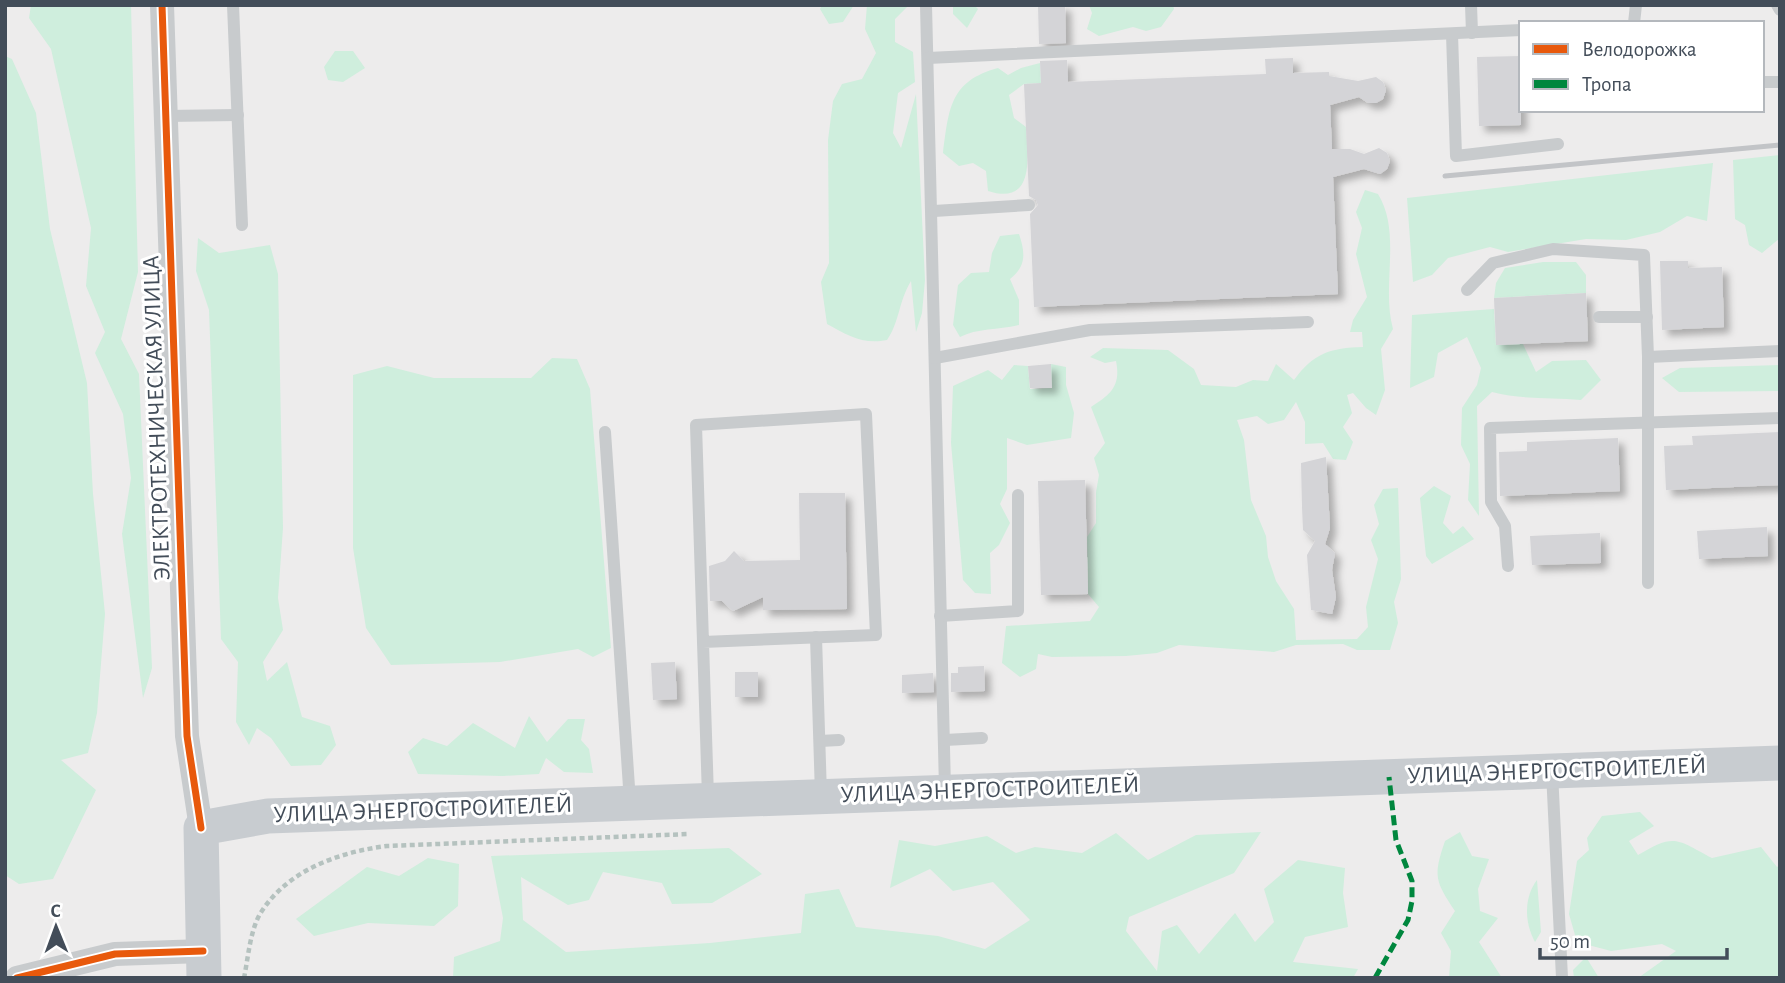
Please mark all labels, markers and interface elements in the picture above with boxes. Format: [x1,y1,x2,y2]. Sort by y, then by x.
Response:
legend [1519,21,1764,112]
text: Велодорожка [1582,39,1697,60]
text: Тропа [1582,74,1632,95]
street label: ЭЛЕКТРОТЕХНИЧЕСКАЯ УЛИЦА [139,255,175,581]
street label: УЛИЦА ЭНЕРГОСТРОИТЕЛЕЙ [1407,754,1707,788]
street label: УЛИЦА ЭНЕРГОСТРОИТЕЛЕЙ [840,773,1140,807]
street label: УЛИЦА ЭНЕРГОСТРОИТЕЛЕЙ [273,793,573,827]
north arrow [21,892,91,962]
text: С [50,902,61,921]
scale bar [1540,916,1727,960]
text: 50 m [1550,931,1590,952]

